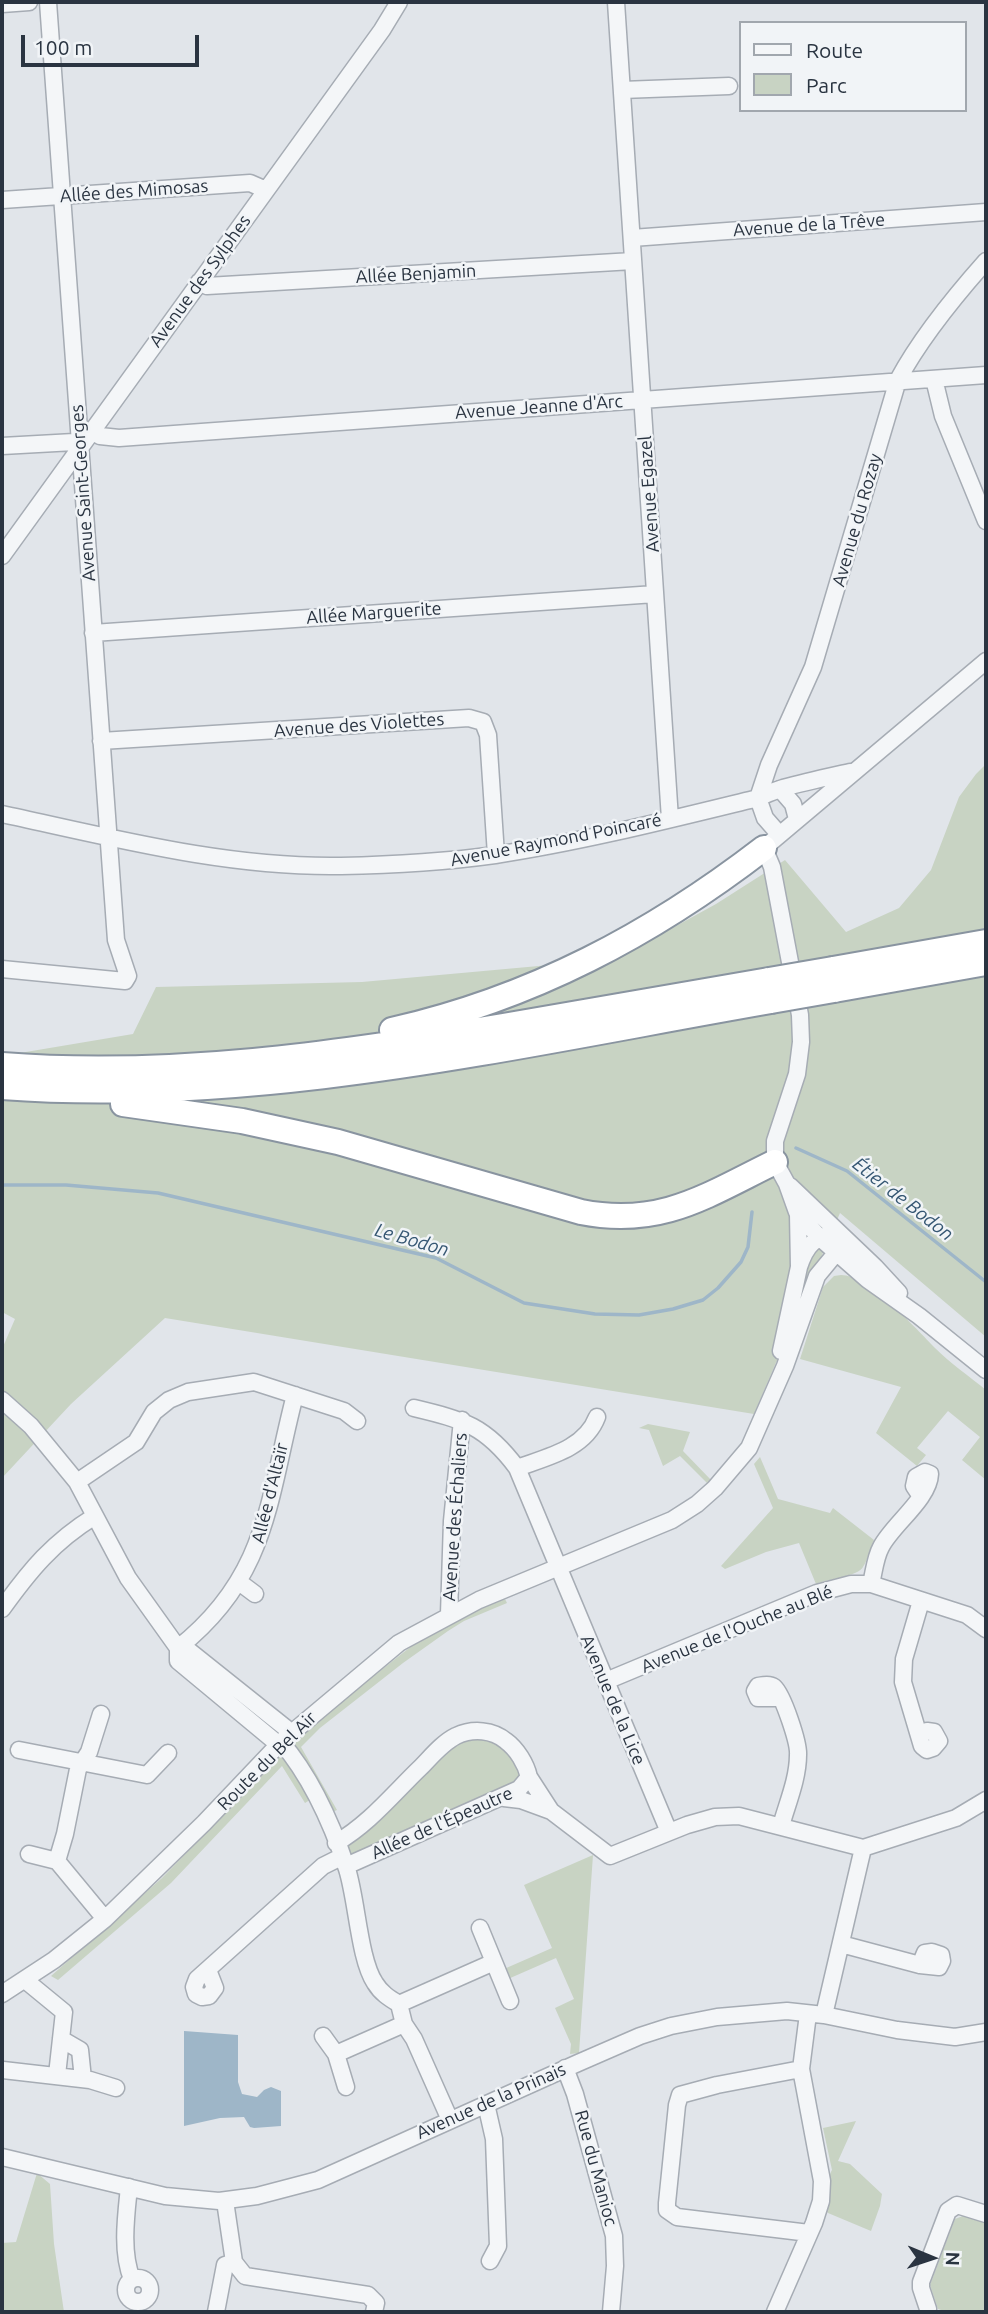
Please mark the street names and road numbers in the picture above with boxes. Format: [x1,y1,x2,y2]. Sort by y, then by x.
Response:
street label: Allée des Mimosas [59,175,209,207]
street label: Avenue de la Trêve [732,209,886,241]
street label: Avenue des Sylphes [145,211,255,351]
street label: Allée Benjamin [355,260,477,288]
street label: Avenue Jeanne d'Arc [454,390,624,424]
street label: Avenue Saint-Georges [66,404,100,582]
street label: Avenue Egazel [634,435,664,553]
street label: Avenue du Rozay [828,451,886,589]
street label: Allée Marguerite [306,597,442,629]
street label: Avenue des Violettes [273,708,445,742]
street label: Avenue Raymond Poincaré [448,809,664,871]
street label: Avenue des Échaliers [438,1432,472,1602]
street label: Allée d'Altaïr [247,1441,293,1545]
street label: Avenue de l'Ouche au Blé [638,1581,836,1677]
street label: Avenue de la Lice [576,1632,650,1768]
street label: Route du Bel Air [213,1707,321,1815]
street label: Allée de l'Épeautre [368,1782,516,1864]
street label: Avenue de la Prinais [413,2058,569,2144]
street label: Rue du Manioc [570,2108,622,2228]

